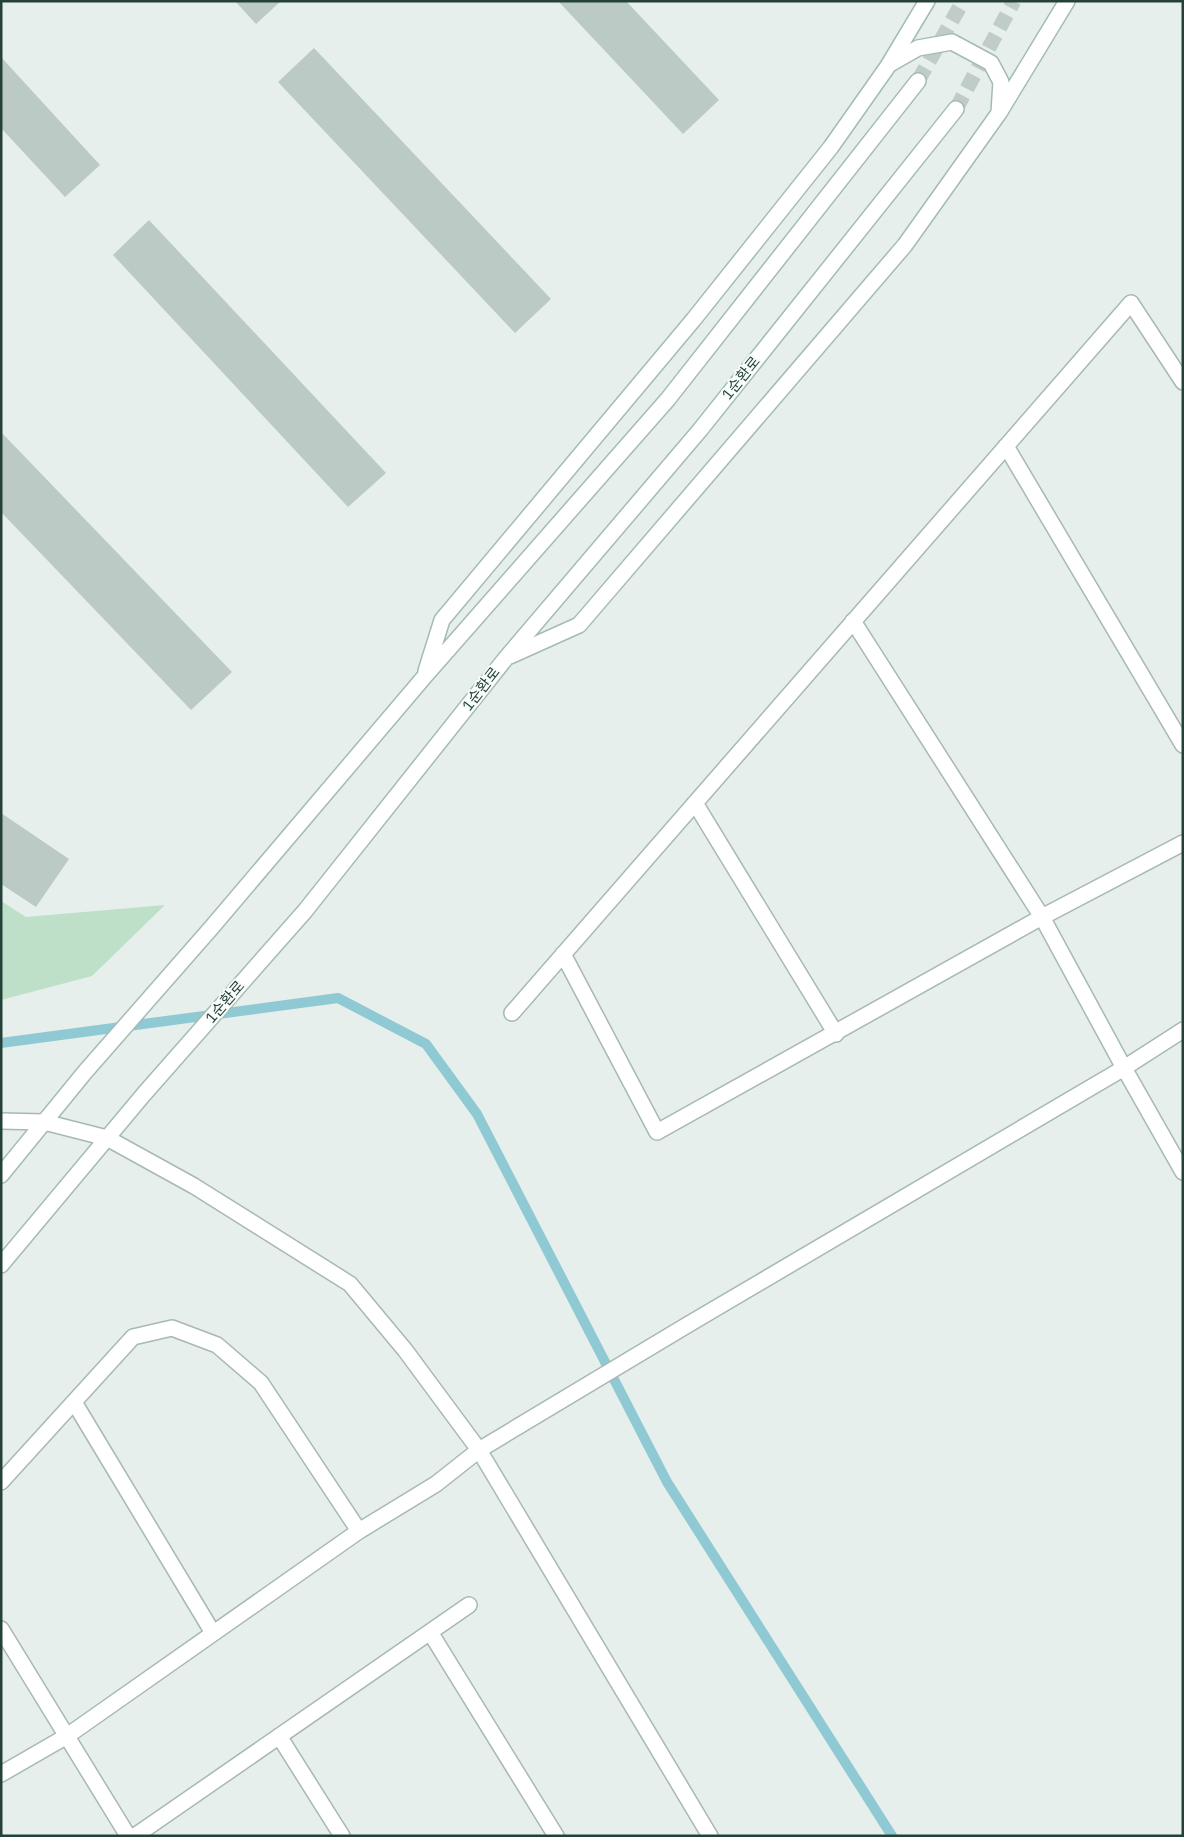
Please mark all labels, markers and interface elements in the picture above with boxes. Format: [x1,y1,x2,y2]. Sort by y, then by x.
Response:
street label: 1순환로 [717,352,764,403]
street label: 1순환로 [458,663,504,714]
street label: 1순환로 [201,976,248,1027]

